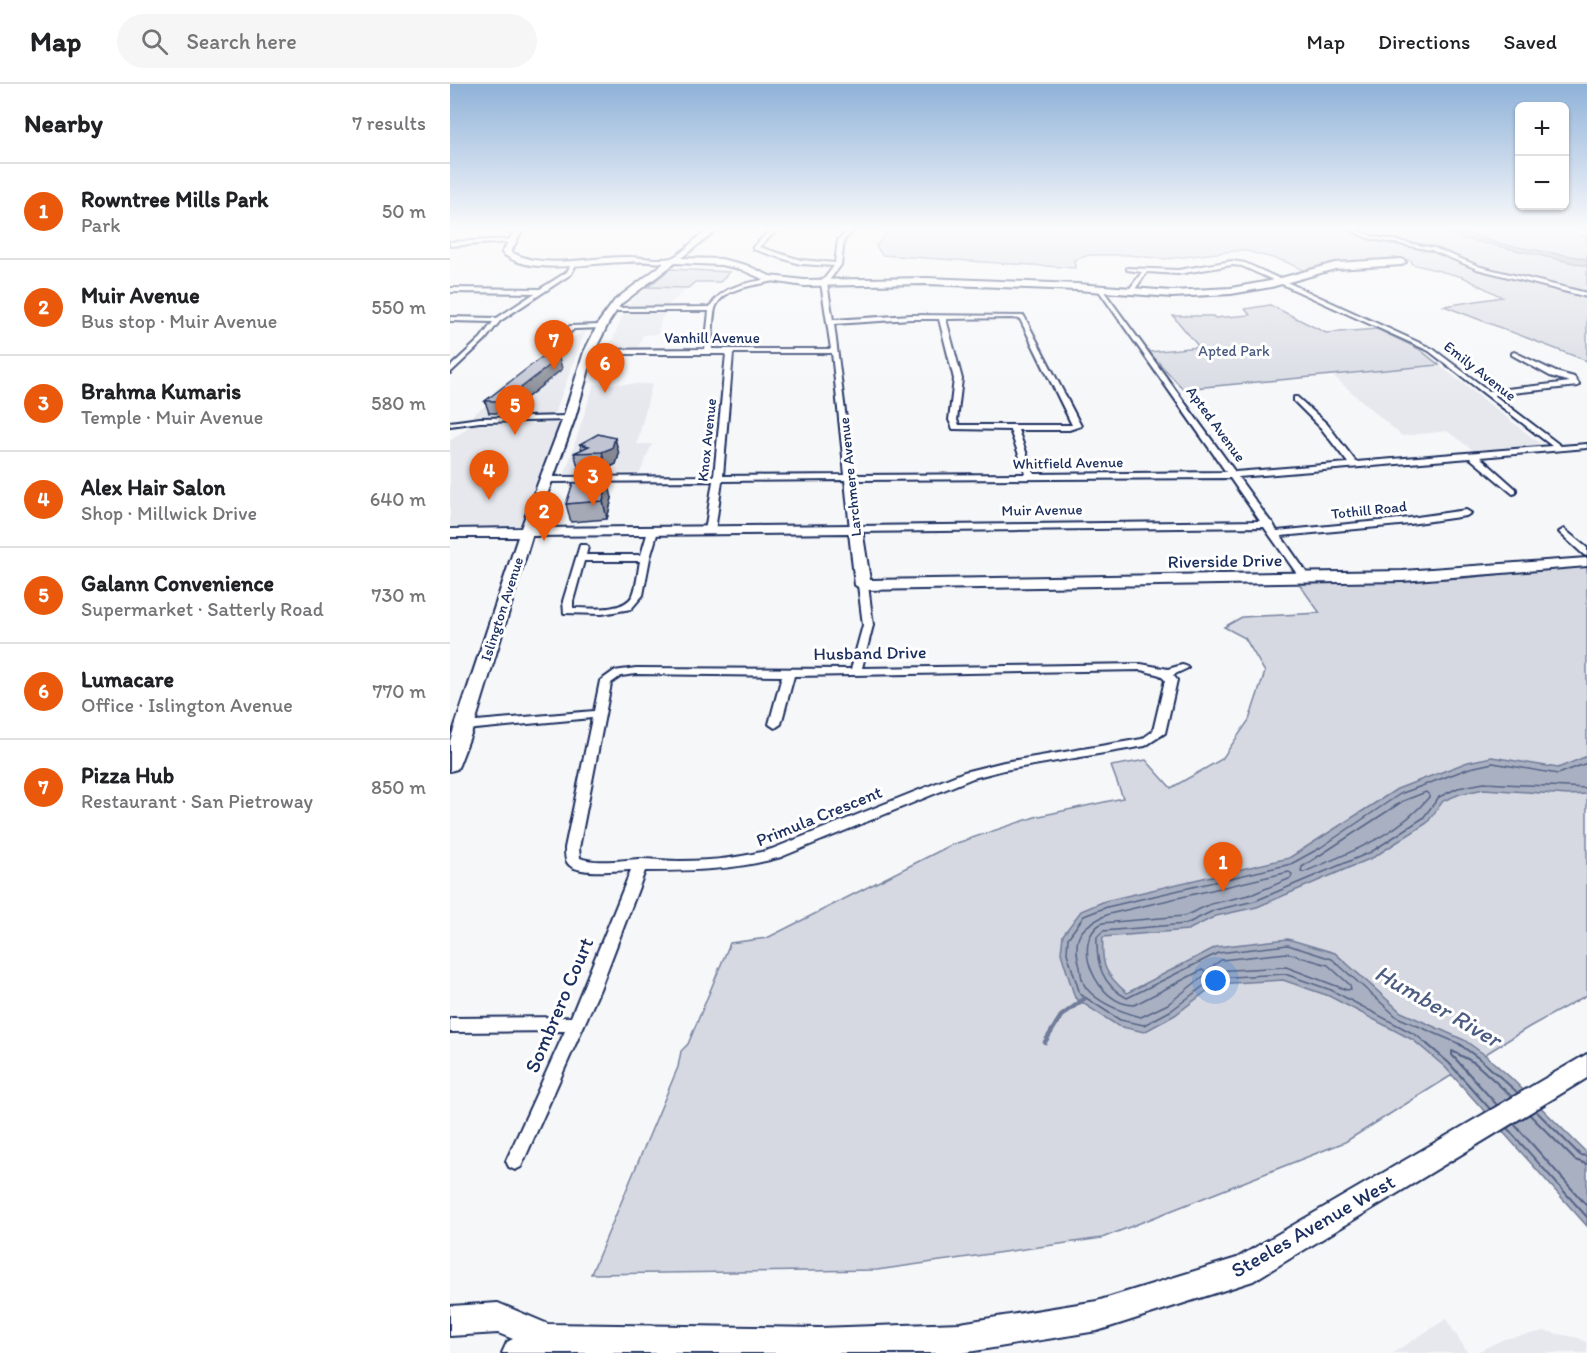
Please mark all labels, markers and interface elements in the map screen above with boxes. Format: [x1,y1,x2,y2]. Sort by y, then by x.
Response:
search box [117,14,537,68]
text: Map [30,24,81,58]
icon: search [138,25,171,58]
text: Search here [186,28,297,55]
text: Map [1307,29,1345,54]
text: Directions [1378,29,1470,54]
text: Saved [1503,29,1557,54]
map controls [1515,102,1569,210]
button: + [1515,102,1569,156]
text: Nearby [24,107,103,139]
text: 7 results [352,111,426,135]
button: − [1515,156,1569,210]
text: Rowntree Mills Park [81,186,268,213]
text: 1 [39,199,48,223]
text: 50 m [382,199,426,223]
text: Park [81,213,120,237]
text: Muir Avenue [81,282,200,309]
text: 2 [38,295,49,319]
text: 550 m [371,295,426,319]
text: Bus stop · Muir Avenue [81,309,277,333]
pin: 7 [534,320,574,370]
street label: Vanhill Avenue [664,329,760,347]
street label: Emily Avenue [1440,337,1520,405]
park label: Apted Park [1198,342,1270,360]
pin: 6 [586,344,624,393]
text: Brahma Kumaris [81,378,241,405]
street label: Apted Avenue [1183,383,1249,465]
pin: 5 [496,386,534,435]
text: 3 [38,391,49,415]
text: 580 m [371,391,426,415]
street label: Knox Avenue [694,397,720,483]
text: Temple · Muir Avenue [81,405,263,429]
street label: Larchmere Avenue [835,417,865,537]
pin: 4 [470,450,508,500]
street label: Whitfield Avenue [1013,453,1123,473]
pin: 3 [574,456,612,506]
text: Alex Hair Salon [81,474,225,501]
text: 4 [37,487,50,511]
text: 640 m [370,487,426,511]
pin: 2 [524,492,563,541]
street label: Tothill Road [1330,497,1408,523]
street label: Muir Avenue [1001,500,1083,520]
text: Shop · Millwick Drive [81,501,257,525]
street label: Riverside Drive [1168,549,1282,573]
street label: Islington Avenue [477,555,527,663]
text: Galann Convenience [81,570,274,597]
text: 5 [38,583,49,607]
text: 730 m [372,583,426,607]
text: Supermarket · Satterly Road [81,597,324,621]
street label: Husband Drive [813,641,927,665]
text: Lumacare [81,666,174,693]
text: 6 [38,679,49,703]
text: 770 m [373,679,426,703]
text: Office · Islington Avenue [81,693,293,717]
text: Pizza Hub [81,762,174,789]
text: 7 [39,775,48,799]
text: 850 m [371,775,426,799]
street label: Primula Crescent [753,781,885,851]
text: Restaurant · San Pietroway [81,789,313,813]
pin: 1 [1204,842,1242,892]
street label: Sombrero Court [519,933,598,1076]
water label: Humber River [1370,958,1509,1055]
your location [1201,966,1230,995]
street label: Steeles Avenue West [1226,1168,1399,1283]

